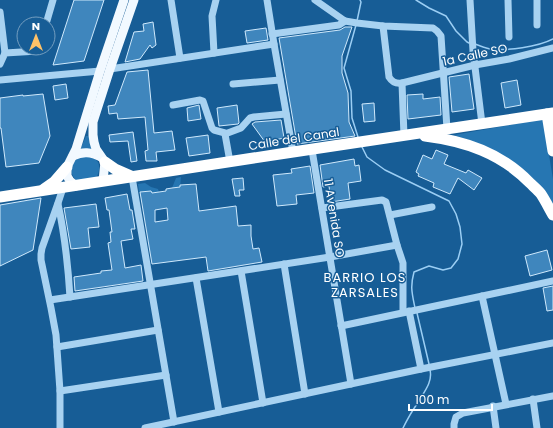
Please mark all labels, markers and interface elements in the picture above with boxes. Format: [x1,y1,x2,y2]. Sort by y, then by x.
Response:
north arrow [16,16,56,56]
text: N [32,18,40,34]
street label: 1a Calle SO [441,39,509,70]
street label: Calle del Canal [247,123,341,154]
street label: 11 Avenida SO [320,177,349,259]
district label: BARRIO LOS ZARSALES [324,268,406,302]
scale bar [409,386,492,412]
text: 100 m [415,391,449,408]

